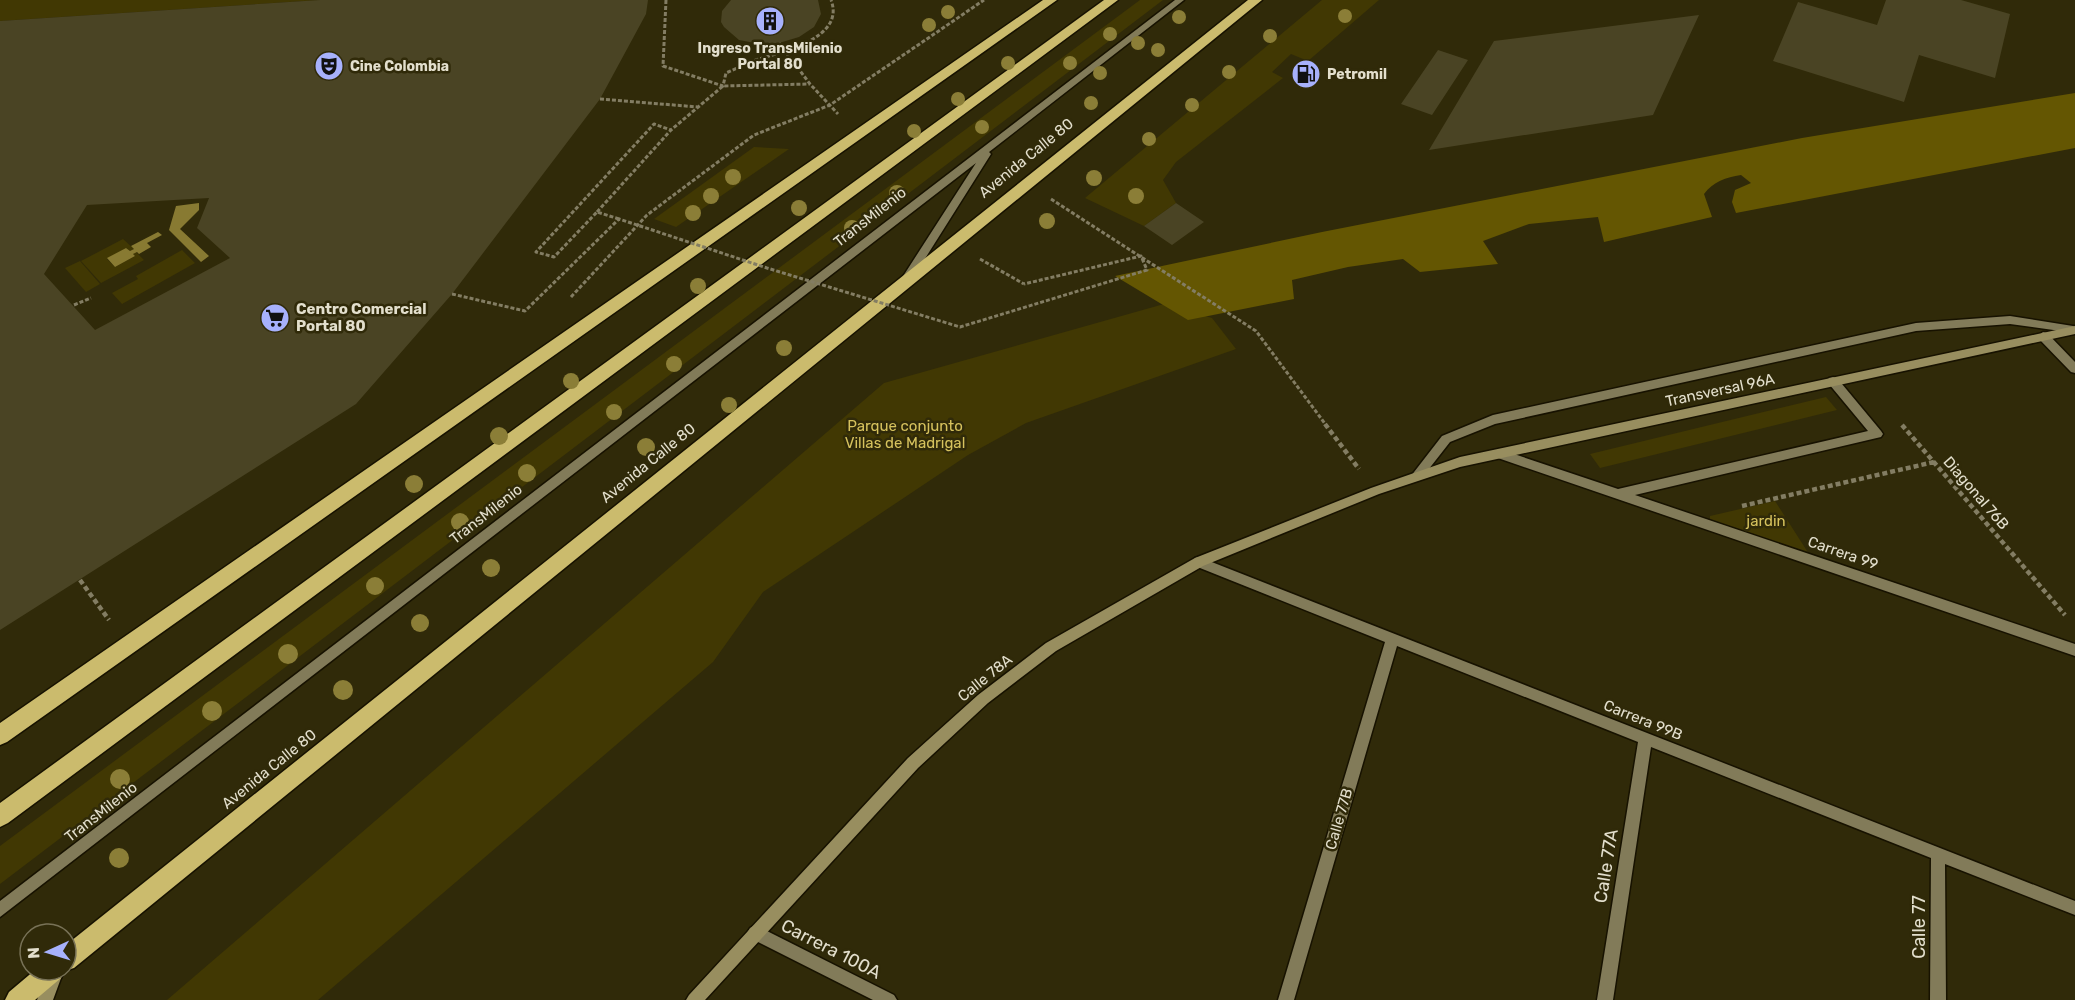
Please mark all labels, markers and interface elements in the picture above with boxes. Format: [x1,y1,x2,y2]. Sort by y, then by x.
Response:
building icon: Ingreso TransMilenio Portal 80 [754,5,786,37]
place label: Ingreso TransMilenio Portal 80 [698,40,842,73]
theatre icon: Cine Colombia [313,50,345,82]
place label: Cine Colombia [350,58,449,75]
fuel station icon: Petromil [1290,58,1322,90]
place label: Petromil [1327,66,1387,83]
street label: Avenida Calle 80 [975,114,1077,202]
street label: TransMilenio [830,183,910,251]
place label: Centro Comercial Portal 80 [296,300,426,335]
supermarket icon: Centro Comercial Portal 80 [259,302,291,334]
street label: Transversal 96A [1664,370,1776,410]
park label: Parque conjunto Villas de Madrigal [845,417,965,452]
street label: Avenida Calle 80 [597,419,699,507]
street label: Diagonal 76B [1939,453,2013,533]
street label: TransMilenio [446,480,526,548]
park label: jardin [1745,512,1786,530]
street label: Carrera 99 [1805,533,1881,573]
street label: Calle 78A [954,651,1016,705]
street label: Carrera 99B [1601,696,1685,744]
street label: Avenida Calle 80 [218,725,320,813]
street label: TransMilenio [61,778,141,846]
street label: Calle 77B [1322,786,1356,852]
street label: Calle 77A [1589,827,1623,905]
street label: Calle 77 [1908,895,1930,959]
street label: Carrera 100A [777,914,885,984]
north arrow [18,922,78,982]
text: N [24,947,43,959]

